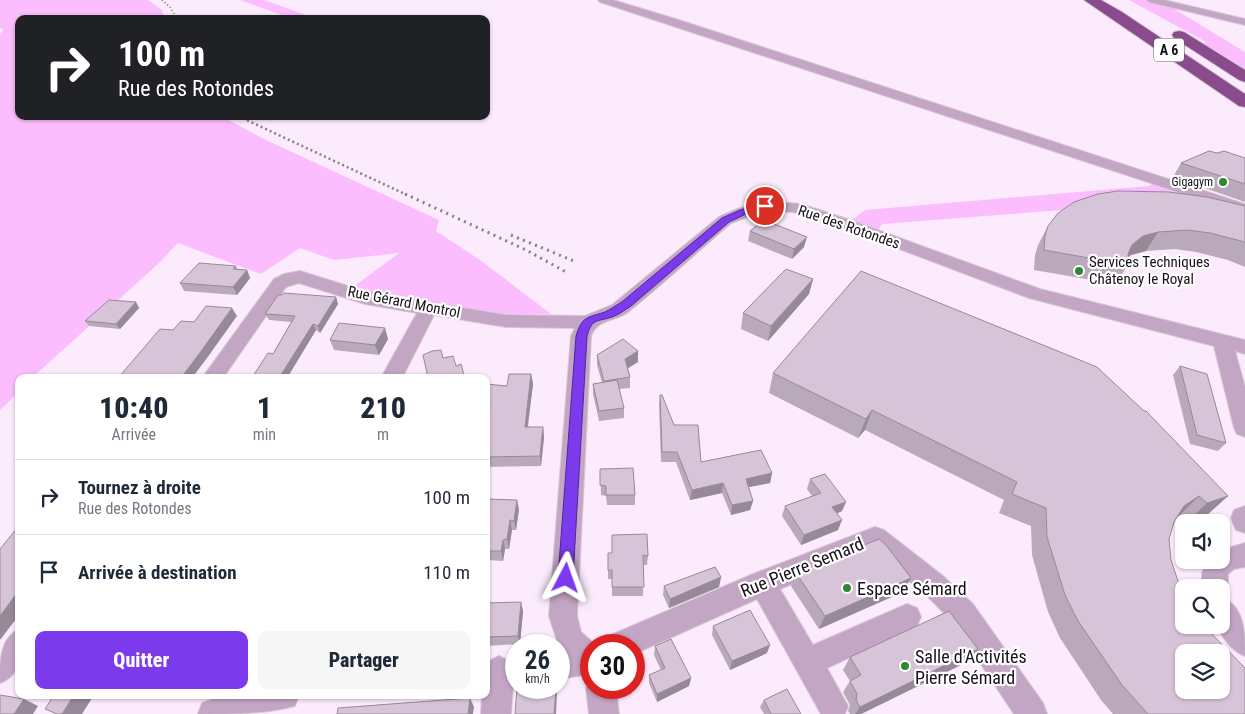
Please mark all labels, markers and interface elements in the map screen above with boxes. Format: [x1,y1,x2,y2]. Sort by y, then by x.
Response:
text: 100 m [118,34,205,75]
icon: right [35,35,100,100]
road number: A 6 [1154,38,1184,62]
text: Rue des Rotondes [118,76,274,101]
place label: Gigagym [1172,175,1213,189]
marker: Gigagym [1217,176,1229,188]
pin [744,185,786,227]
icon: arrive [751,192,779,220]
street label: Rue des Rotondes [796,201,902,253]
place label: Services Techniques Châtenoy le Royal [1089,253,1210,288]
marker: Services Techniques Châtenoy le Royal [1073,265,1085,277]
street label: Rue Gérard Montrol [346,282,462,322]
text: 10:40 [99,390,169,425]
text: 1 [257,390,272,425]
text: 210 [360,390,406,425]
text: Arrivée [112,425,156,444]
text: min [253,425,276,444]
text: m [377,425,389,444]
text: Tournez à droite [78,476,201,499]
icon: right [35,483,63,511]
text: 100 m [423,486,470,509]
text: Rue des Rotondes [78,499,191,518]
map controls [1175,514,1230,699]
button: sound [1175,514,1230,569]
street label: Rue Pierre Semard [737,533,867,601]
position arrow [539,551,591,603]
icon: arrive [35,558,63,586]
text: Arrivée à destination [78,561,237,584]
text: 110 m [423,561,470,584]
place label: Espace Sémard [857,578,967,599]
button: search [1175,579,1230,634]
marker: Espace Sémard [841,582,853,594]
button: Quitter [35,631,248,689]
button: Partager [258,631,470,689]
speed limit sign: 30 [580,634,645,699]
button: layers [1175,644,1230,699]
text: 26 [525,646,550,675]
place label: Salle d'Activités Pierre Sémard [915,646,1027,688]
marker: Salle d'Activités Pierre Sémard [899,660,911,672]
text: km/h [525,672,550,686]

